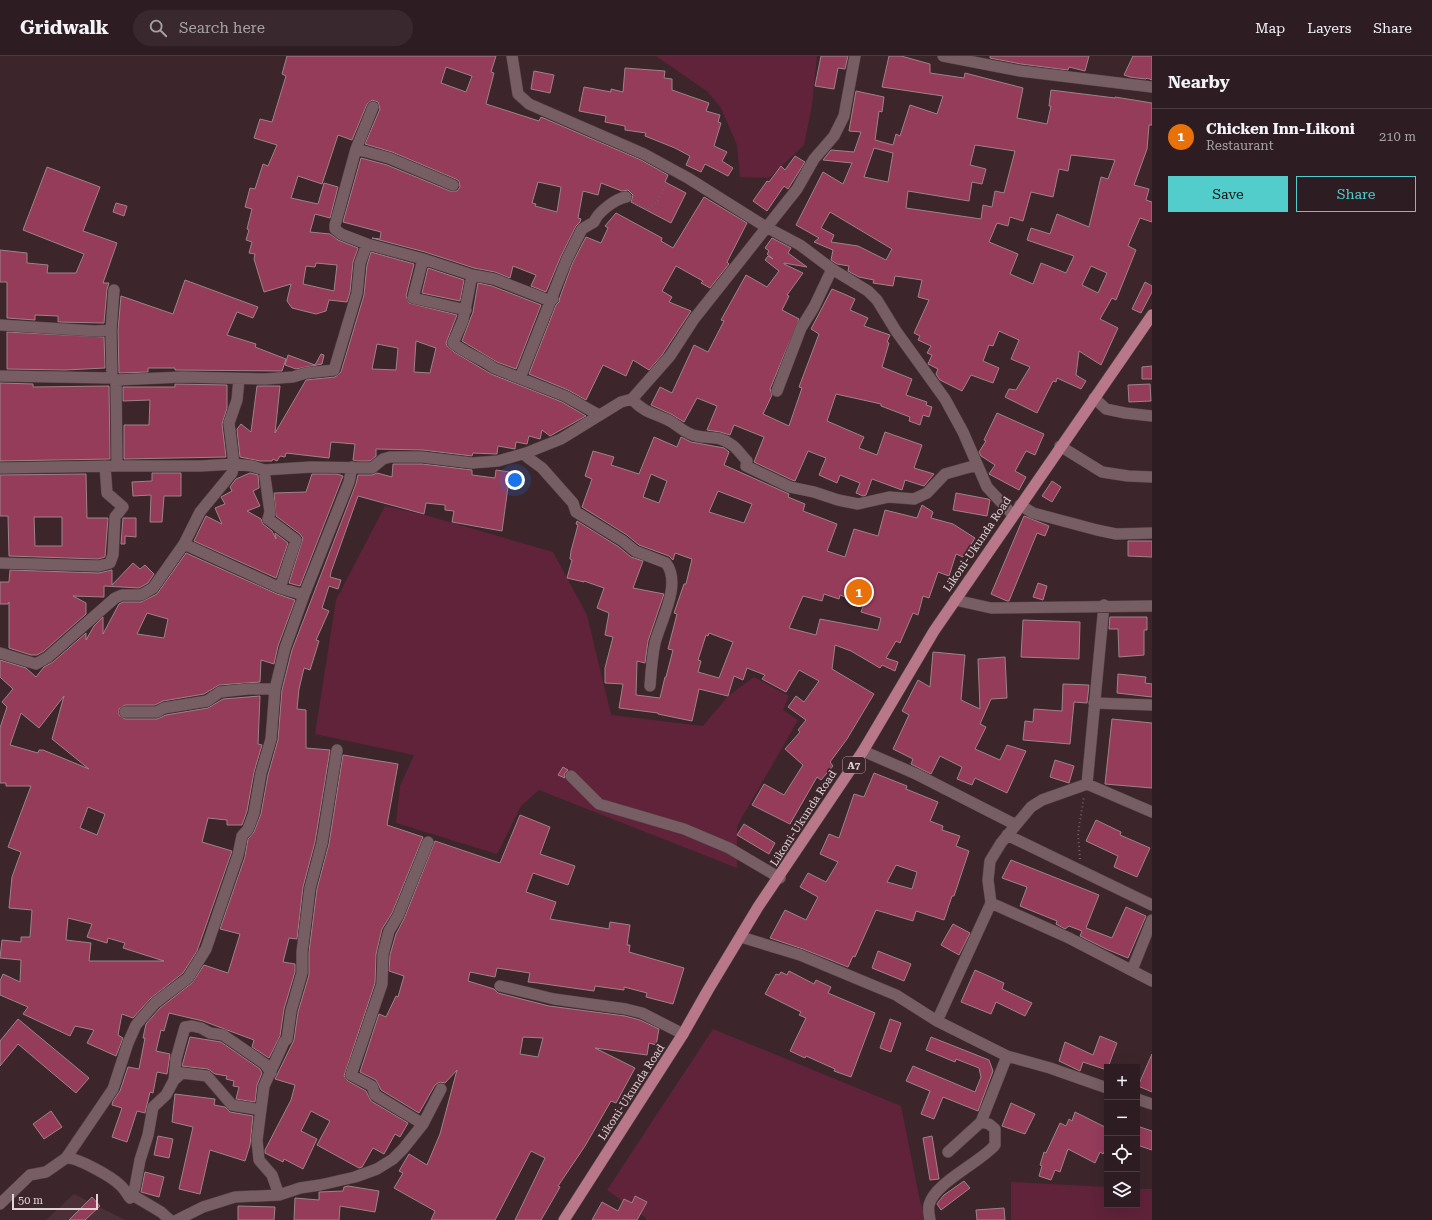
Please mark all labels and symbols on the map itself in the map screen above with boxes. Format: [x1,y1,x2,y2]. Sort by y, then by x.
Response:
your location [505,470,525,490]
street label: Likoni-Ukunda Road [941,494,1014,594]
pin: 1 [846,577,872,607]
road number: A7 [843,757,865,773]
street label: Likoni-Ukunda Road [768,768,839,869]
street label: Likoni-Ukunda Road [596,1042,667,1143]
scale bar [12,1192,98,1211]

